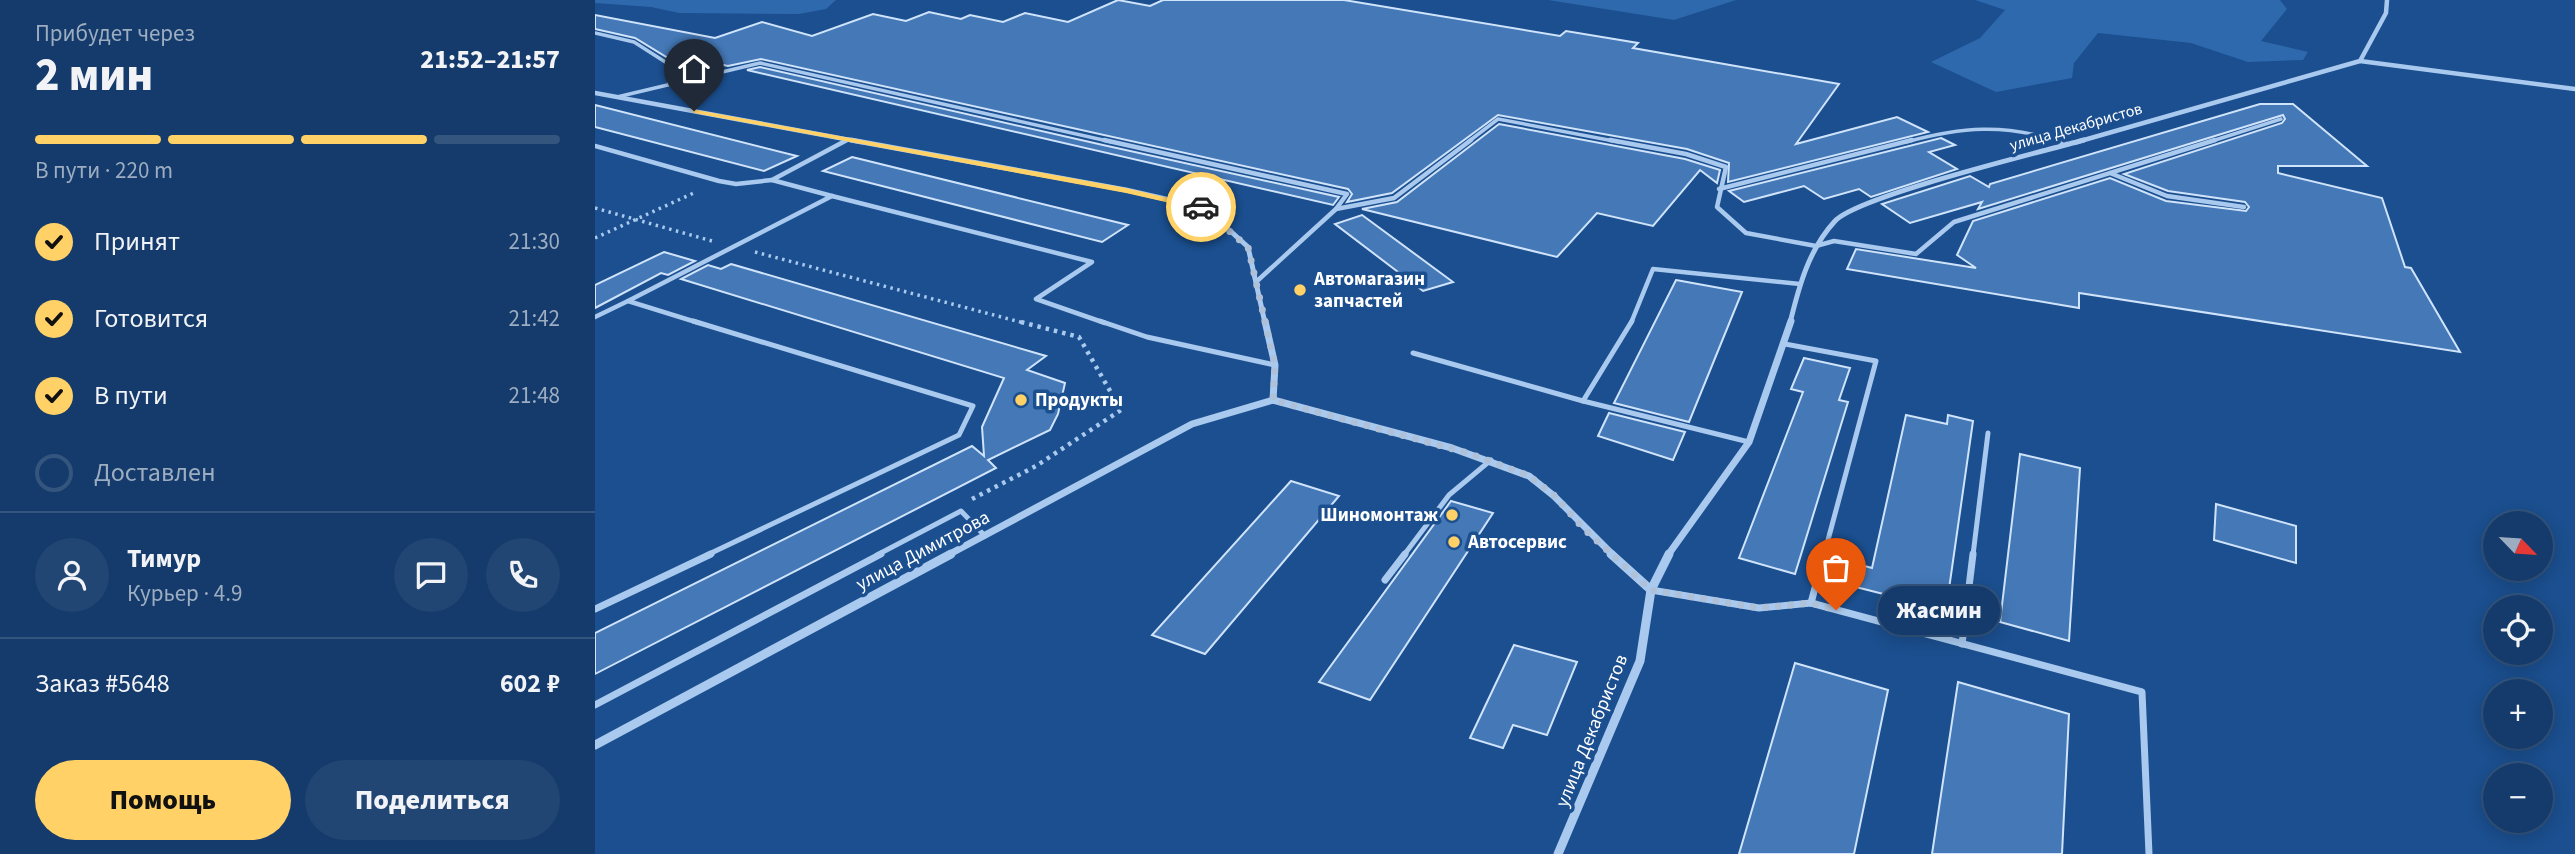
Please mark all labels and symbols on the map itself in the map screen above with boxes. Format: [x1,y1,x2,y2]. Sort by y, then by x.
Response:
pin [664,39,724,111]
street label: улица Декабристов [2007,98,2145,156]
courier [1166,172,1236,242]
place label: Автомагазин запчастей [1313,266,1425,315]
marker: Автомагазин запчастей [1292,282,1308,298]
place label: Продукты [1035,387,1123,414]
marker: Продукты [1013,392,1029,408]
place label: Шиномонтаж [1320,502,1438,529]
street label: улица Димитрова [851,504,995,598]
marker: Шиномонтаж [1444,507,1460,523]
north arrow [2483,511,2553,581]
place label: Автосервис [1467,529,1567,556]
marker: Автосервис [1446,534,1462,550]
pin [1806,538,1866,610]
callout: Жасмин [1878,586,2001,634]
street label: улица Декабристов [1549,651,1635,811]

